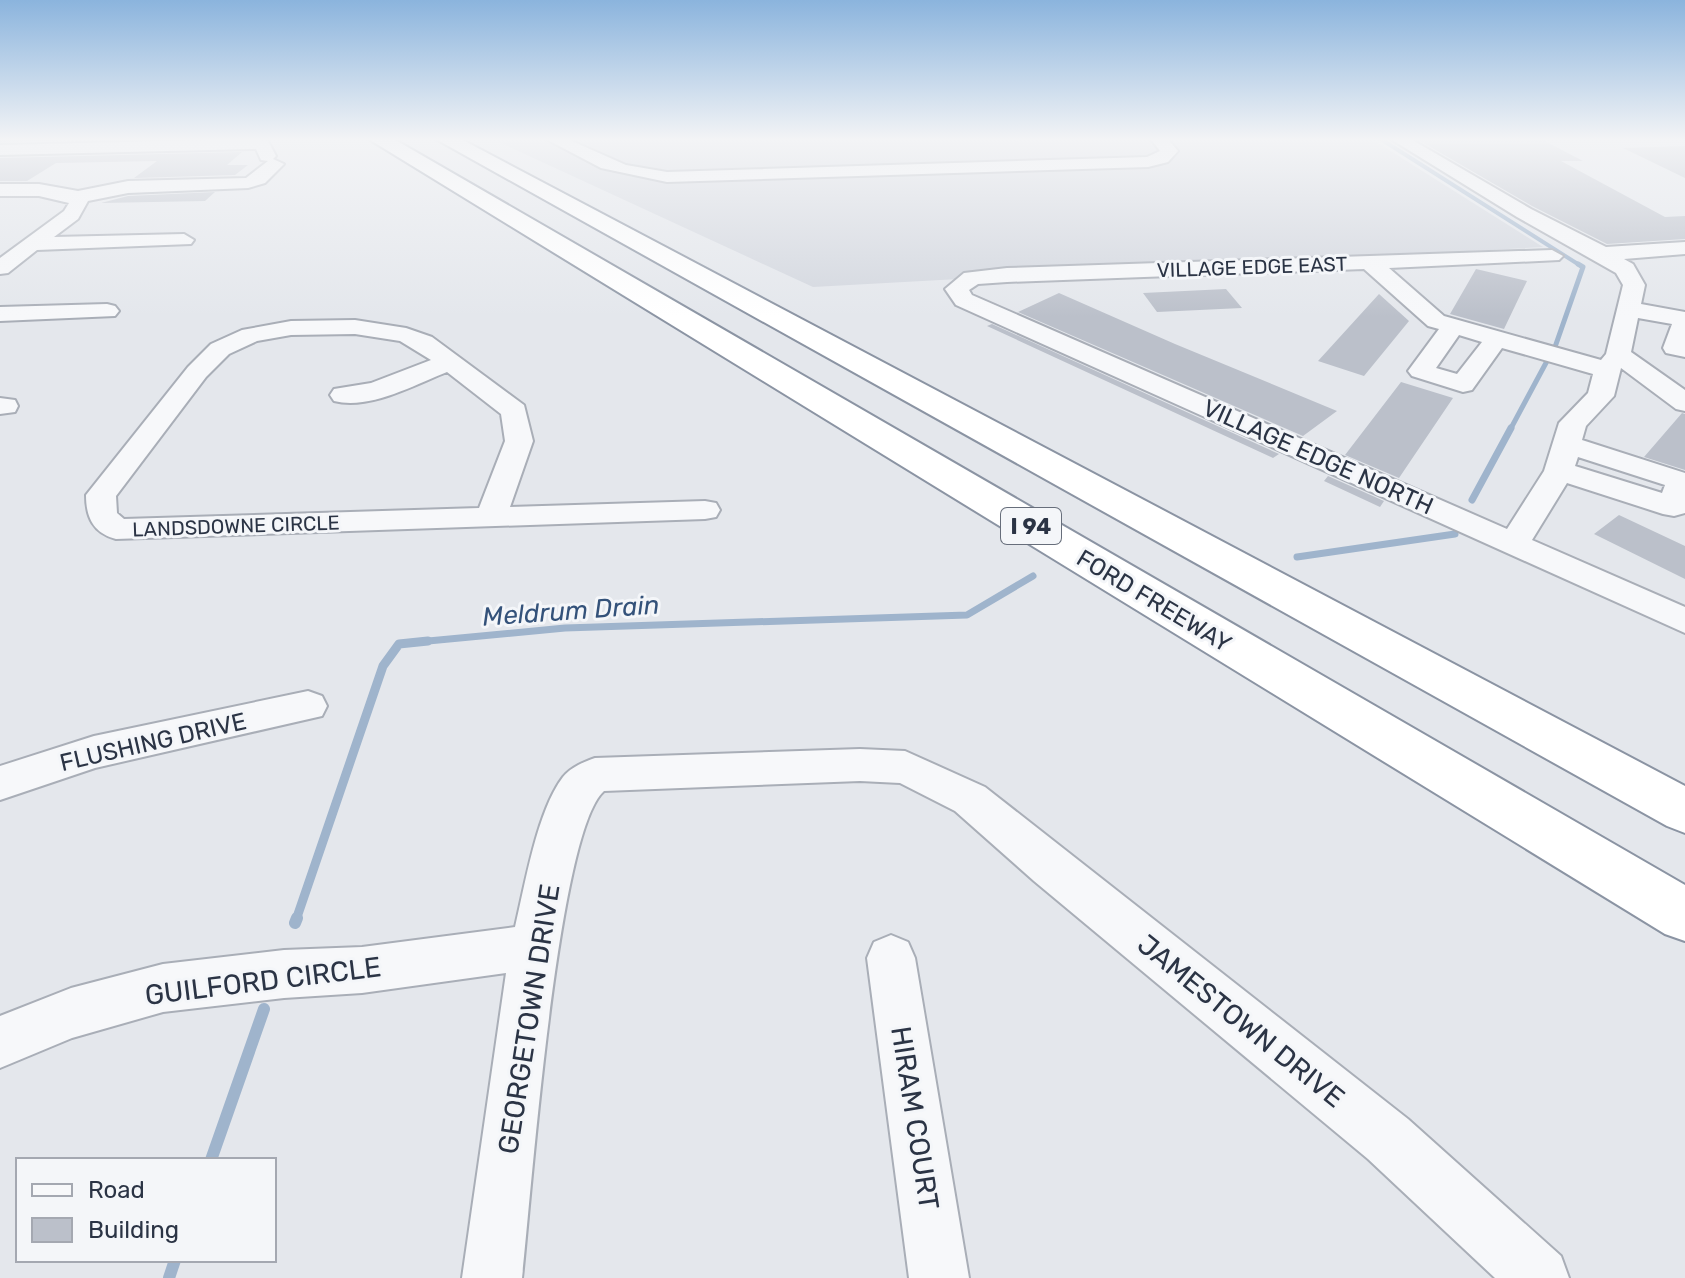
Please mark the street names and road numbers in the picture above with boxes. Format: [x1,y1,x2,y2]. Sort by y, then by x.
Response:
street label: VILLAGE EDGE EAST [1156,252,1348,282]
street label: VILLAGE EDGE NORTH [1198,394,1438,520]
road number: I 94 [1001,508,1061,544]
street label: LANDSDOWNE CIRCLE [132,510,340,542]
street label: FORD FREEWAY [1072,544,1236,658]
street label: FLUSHING DRIVE [57,707,249,777]
street label: GEORGETOWN DRIVE [491,882,567,1156]
street label: JAMESTOWN DRIVE [1131,928,1351,1114]
street label: GUILFORD CIRCLE [143,950,383,1012]
street label: HIRAM COURT [884,1024,946,1212]

